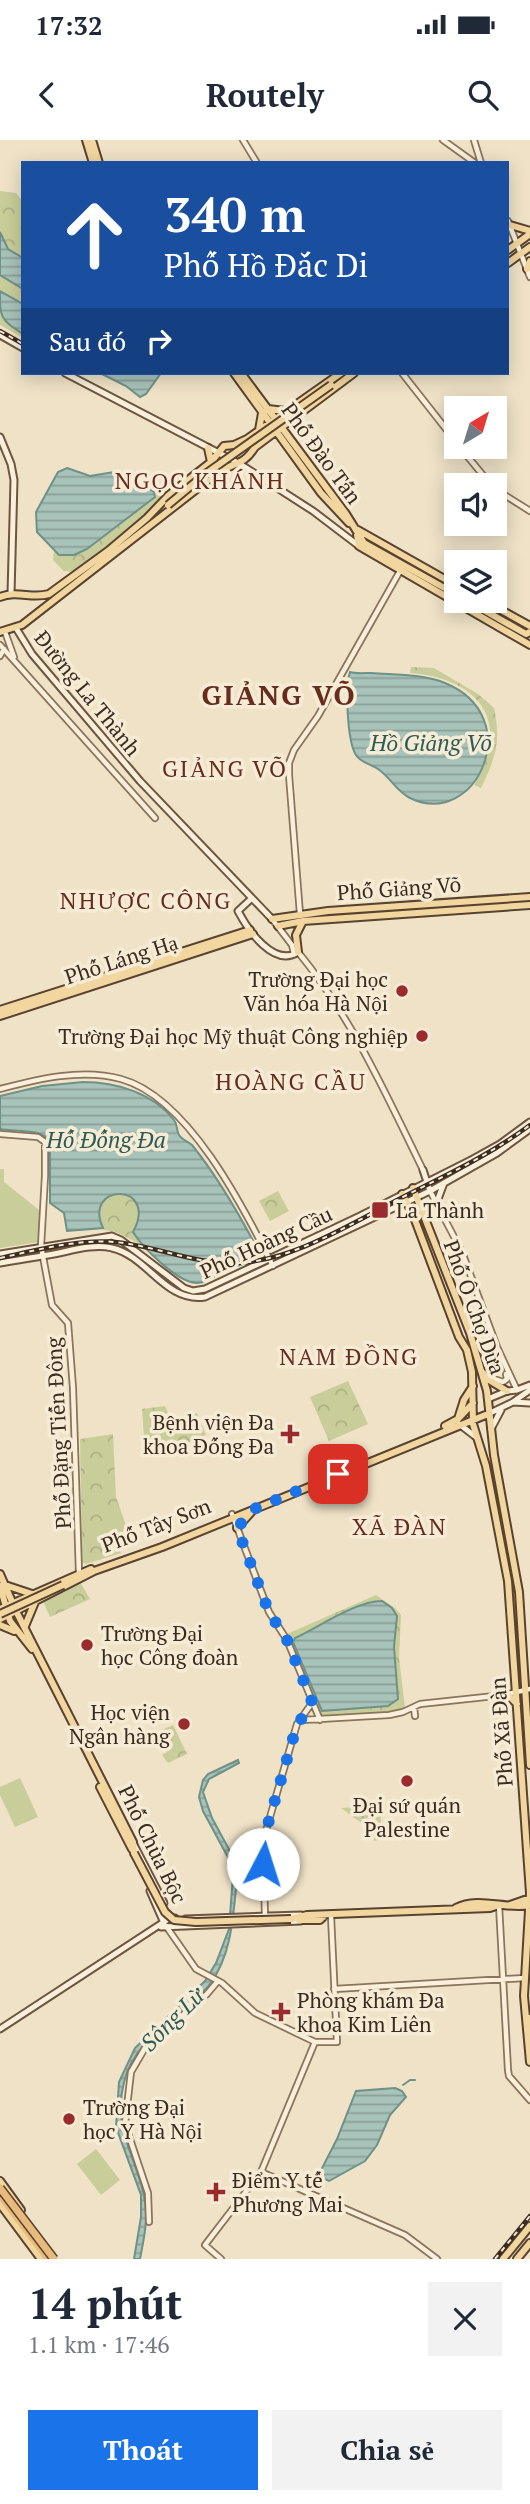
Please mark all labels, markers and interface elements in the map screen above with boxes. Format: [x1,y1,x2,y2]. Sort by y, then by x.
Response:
text: 17:32 [35,8,103,42]
text: Routely [206,74,324,116]
icon: back [28,76,66,114]
icon: search [464,76,502,114]
text: 340 m [164,181,306,246]
icon: ahead [49,189,140,280]
text: Phố Hồ Đắc Di [164,244,368,286]
icon: right [140,322,178,360]
text: Sau đó [49,324,126,358]
north arrow [444,396,508,458]
map controls [444,396,507,613]
street label: Phố Đào Tấn [276,397,369,510]
district label: NGỌC KHÁNH [115,465,285,496]
button: sound [444,473,507,536]
button: layers [444,550,507,613]
street label: Đường La Thành [29,624,147,762]
district label: GIẢNG VÕ [201,676,357,713]
water label: Hồ Giảng Võ [369,727,492,758]
district label: GIẢNG VÕ [162,753,288,784]
street label: Phố Giảng Võ [336,870,462,906]
district label: NHƯỢC CÔNG [60,885,232,916]
street label: Phố Láng Hạ [61,927,182,990]
place label: Trường Đại học Văn hóa Hà Nội [243,965,388,1017]
marker: Trường Đại học Văn hóa Hà Nội [394,983,410,999]
place label: Trường Đại học Mỹ thuật Công nghiệp [58,1022,408,1050]
marker: Trường Đại học Mỹ thuật Công nghiệp [414,1028,430,1044]
district label: HOÀNG CẦU [215,1066,367,1097]
water label: Hố Đống Đa [45,1124,166,1155]
place label: La Thành [396,1196,484,1224]
street label: Phố Hoàng Cầu [195,1199,337,1285]
marker: La Thành [370,1200,390,1220]
street label: Phố Ô Chợ Dừa [438,1236,512,1378]
street label: Phố Đặng Tiến Đông [39,1336,77,1530]
district label: NAM ĐỒNG [279,1341,419,1372]
place label: Bệnh viện Đa khoa Đống Đa [143,1408,274,1460]
marker: Bệnh viện Đa khoa Đống Đa [280,1424,300,1444]
pin [308,1444,368,1504]
icon: arrive [319,1455,357,1493]
street label: Phố Tây Sơn [97,1491,215,1559]
district label: XÃ ĐÀN [352,1511,448,1542]
place label: Trường Đại học Công đoàn [101,1619,239,1671]
marker: Trường Đại học Công đoàn [79,1637,95,1653]
street label: Phố Xã Đàn [483,1676,519,1787]
place label: Học viện Ngân hàng [69,1698,171,1750]
marker: Học viện Ngân hàng [176,1716,192,1732]
marker: Đại sứ quán Palestine [399,1773,415,1789]
street label: Phố Chùa Bộc [112,1780,194,1908]
place label: Đại sứ quán Palestine [353,1791,461,1843]
position arrow [226,1827,300,1901]
water label: Sông Lừ [133,1979,212,2058]
place label: Phòng khám Đa khoa Kim Liên [297,1986,445,2038]
marker: Phòng khám Đa khoa Kim Liên [271,2002,291,2022]
place label: Trường Đại học Y Hà Nội [83,2093,203,2145]
marker: Trường Đại học Y Hà Nội [61,2111,77,2127]
place label: Điểm Y tế Phương Mai [232,2166,343,2218]
marker: Điểm Y tế Phương Mai [206,2182,226,2202]
text: 14 phút [28,2275,182,2331]
button: close [428,2282,502,2356]
text: 1.1 km · 17:46 [28,2329,170,2360]
button: Thoát [28,2410,258,2490]
button: Chia sẻ [272,2410,502,2490]

